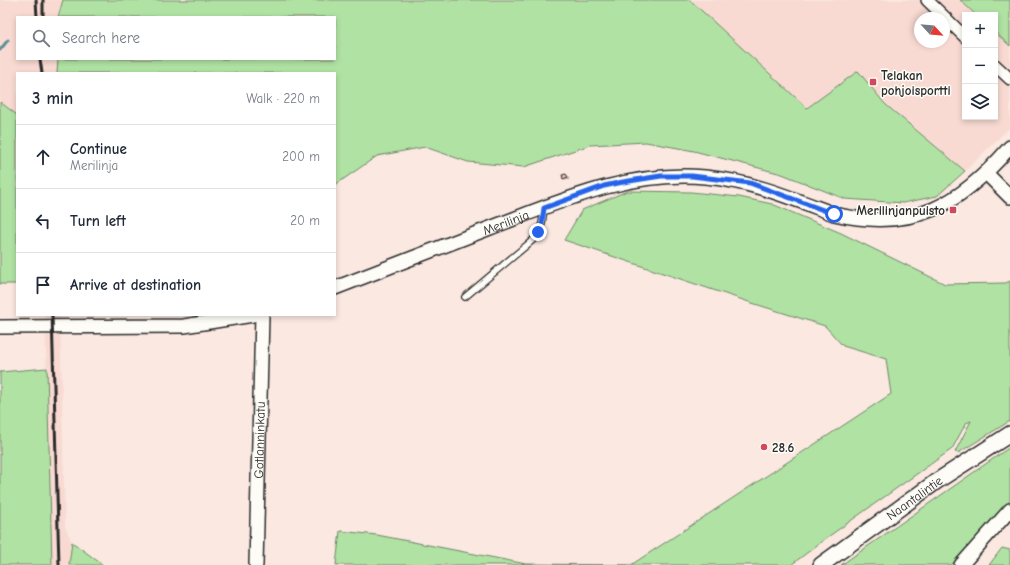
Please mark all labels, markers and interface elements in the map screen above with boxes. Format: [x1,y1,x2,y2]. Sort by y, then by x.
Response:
north arrow [914,12,950,48]
map controls [962,12,998,120]
button: + [962,12,998,48]
search box [16,16,336,60]
icon: search [30,27,52,49]
text: Search here [62,29,140,47]
button: − [962,48,998,84]
place label: Telakan pohjoisportti [881,68,951,98]
marker: Telakan pohjoisportti [868,77,878,87]
button: layers [962,84,998,120]
text: 3 min [32,89,73,108]
text: Walk · 220 m [246,91,320,106]
text: Continue [70,140,127,158]
icon: ahead [32,146,54,168]
text: 200 m [282,149,320,164]
text: Merilinja [70,158,118,173]
place label: Merilinjanpuisto [857,203,945,218]
route start [825,205,843,223]
marker: Merilinjanpuisto [948,205,958,215]
street label: Merilinja [480,206,531,238]
icon: left [32,210,54,232]
text: Turn left [70,212,126,230]
text: 20 m [290,213,320,228]
route end [529,223,547,241]
icon: arrive [32,274,54,296]
text: Arrive at destination [70,276,201,294]
street label: Gotlanninkatu [251,401,267,479]
place label: 28.6 [772,440,794,455]
marker: 28.6 [759,442,769,452]
street label: Naantalintie [883,472,945,523]

